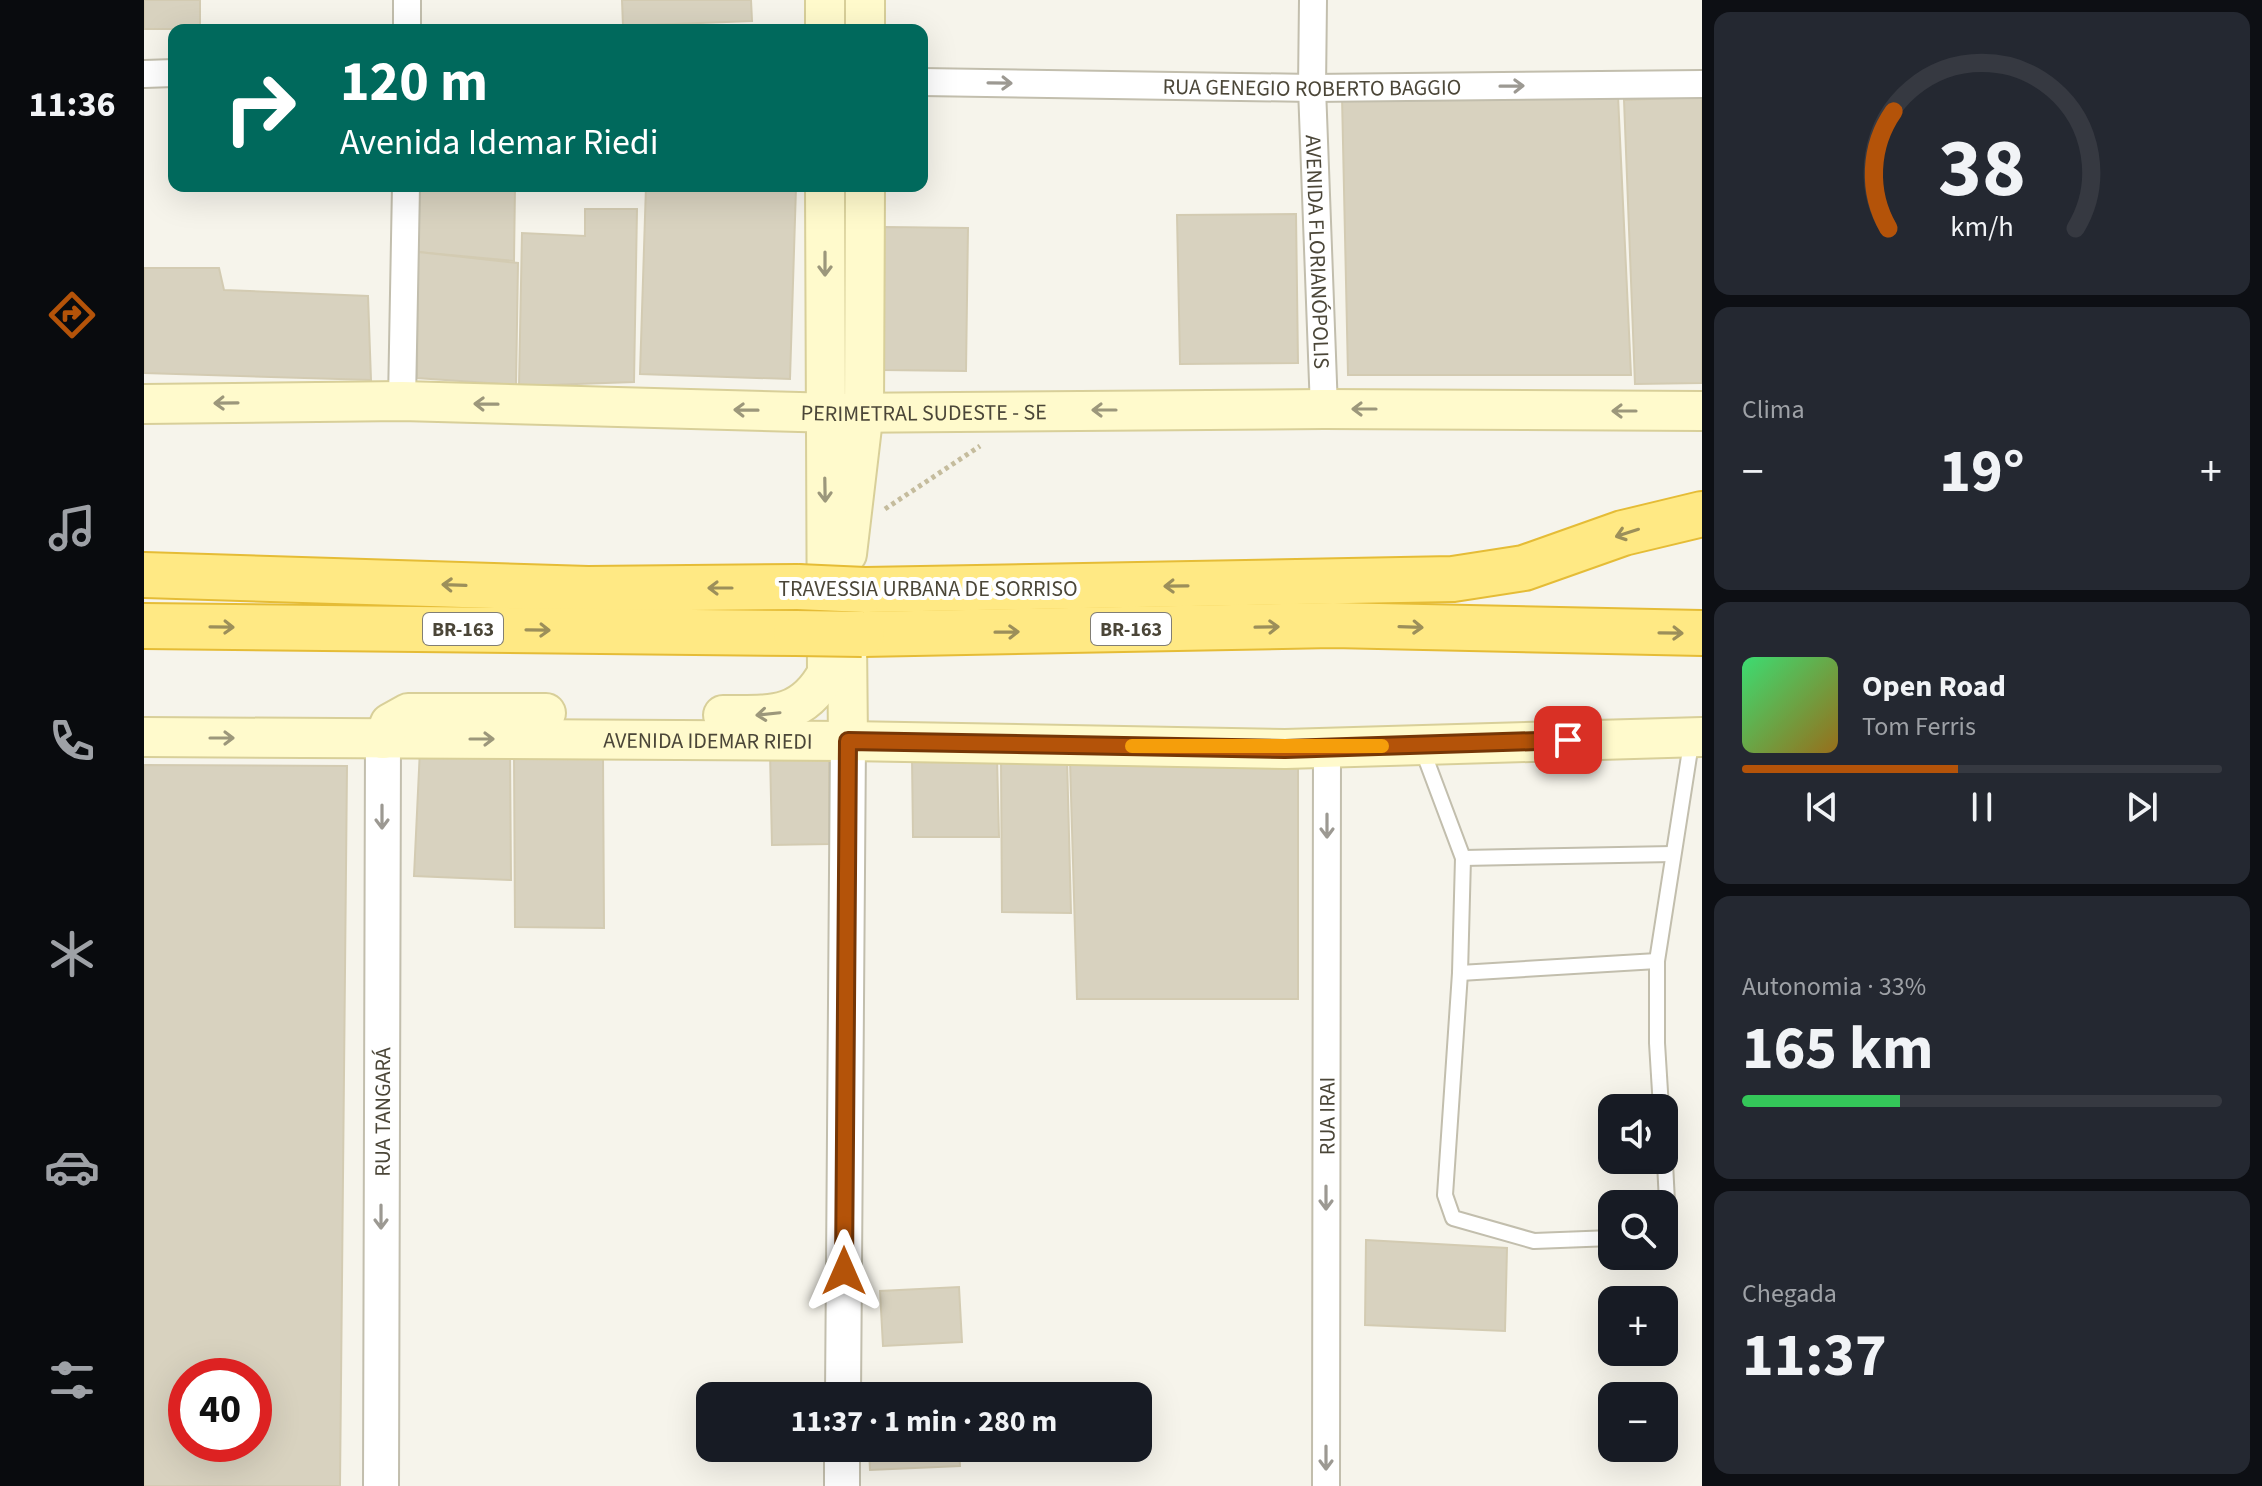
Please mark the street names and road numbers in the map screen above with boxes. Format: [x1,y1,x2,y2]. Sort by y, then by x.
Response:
street label: RUA GENEGIO ROBERTO BAGGIO [1162,71,1461,105]
street label: AVENIDA FLORIANÓPOLIS [1297,134,1337,370]
street label: PERIMETRAL SUDESTE - SE [800,396,1047,430]
street label: TRAVESSIA URBANA DE SORRISO [778,573,1078,605]
road number: BR-163 [423,613,503,645]
road number: BR-163 [1091,613,1171,645]
street label: AVENIDA IDEMAR RIEDI [603,725,813,758]
street label: RUA TANGARÁ [367,1047,399,1177]
street label: RUA IRAI [1311,1077,1344,1155]

